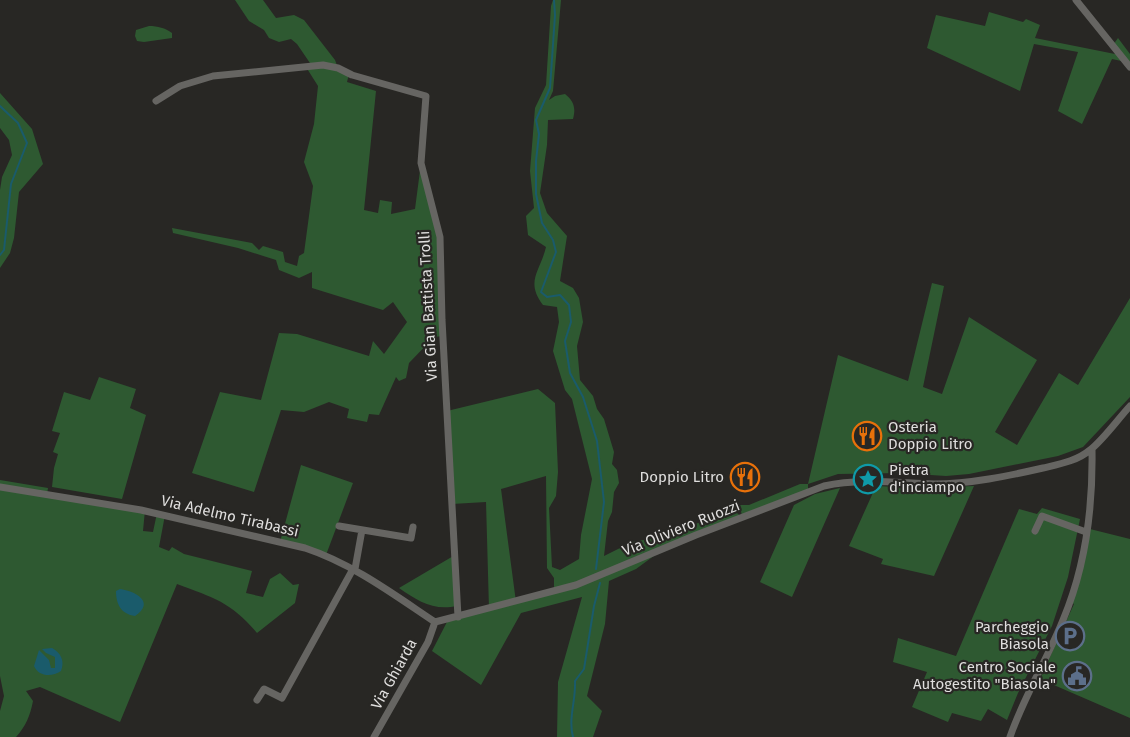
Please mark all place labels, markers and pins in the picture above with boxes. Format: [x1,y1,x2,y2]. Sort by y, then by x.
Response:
place label: Osteria Doppio Litro [888,418,972,453]
restaurant icon: Osteria Doppio Litro [851,420,883,452]
restaurant icon: Doppio Litro [729,461,761,493]
place label: Pietra d'inciampo [889,461,964,496]
place icon: Pietra d'inciampo [852,463,884,495]
place label: Doppio Litro [640,468,724,486]
place label: Parcheggio Biasola [975,618,1049,653]
parking icon: Parcheggio Biasola [1054,620,1086,652]
place label: Centro Sociale Autogestito "Biasola" [913,658,1056,693]
public building icon: Centro Sociale Autogestito "Biasola" [1061,660,1093,692]

